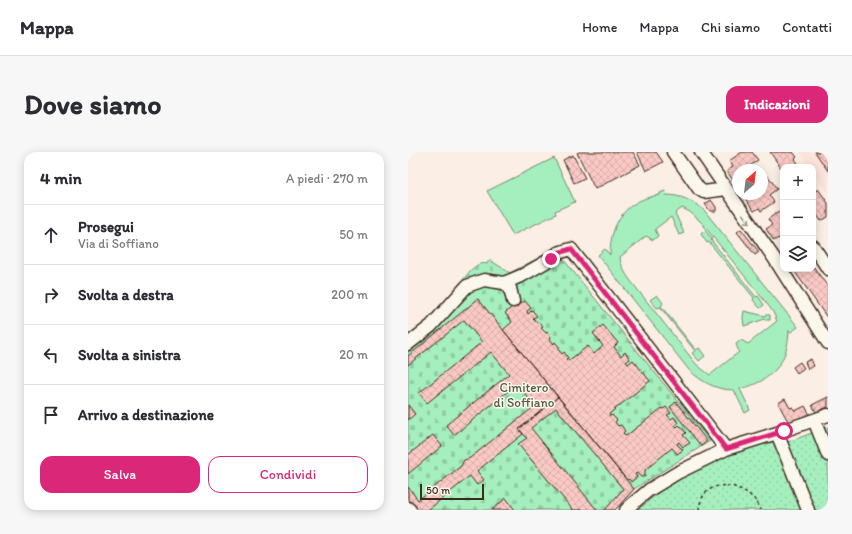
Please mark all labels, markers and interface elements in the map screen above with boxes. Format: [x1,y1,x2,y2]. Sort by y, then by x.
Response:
text: Mappa [20,16,74,39]
text: Home [582,19,617,36]
text: Mappa [639,19,679,36]
text: Chi siamo [701,19,760,36]
text: Contatti [782,19,832,36]
button: Indicazioni [726,86,828,123]
text: Dove siamo [24,87,161,121]
north arrow [732,164,768,200]
map controls [780,164,816,272]
button: + [780,164,816,200]
text: 4 min [40,168,82,188]
text: A piedi · 270 m [286,171,368,186]
button: − [780,200,816,236]
one-way arrow [742,213,750,224]
text: Prosegui [78,218,134,236]
icon: ahead [40,224,62,246]
text: 50 m [339,227,368,242]
text: Via di Soffiano [78,236,159,251]
button: layers [780,236,816,272]
route end [542,250,560,268]
icon: right [40,284,62,306]
text: Svolta a destra [78,286,174,304]
text: 200 m [331,287,368,302]
icon: left [40,344,62,366]
text: Svolta a sinistra [78,346,181,364]
text: 20 m [339,347,368,362]
park label: Cimitero di Soffiano [494,380,555,410]
icon: arrive [40,404,62,426]
text: Arrivo a destinazione [78,406,214,424]
route start [775,422,793,440]
button: Salva [40,456,200,493]
button: Condividi [208,456,368,493]
scale bar [420,482,484,501]
text: 50 m [426,484,450,497]

